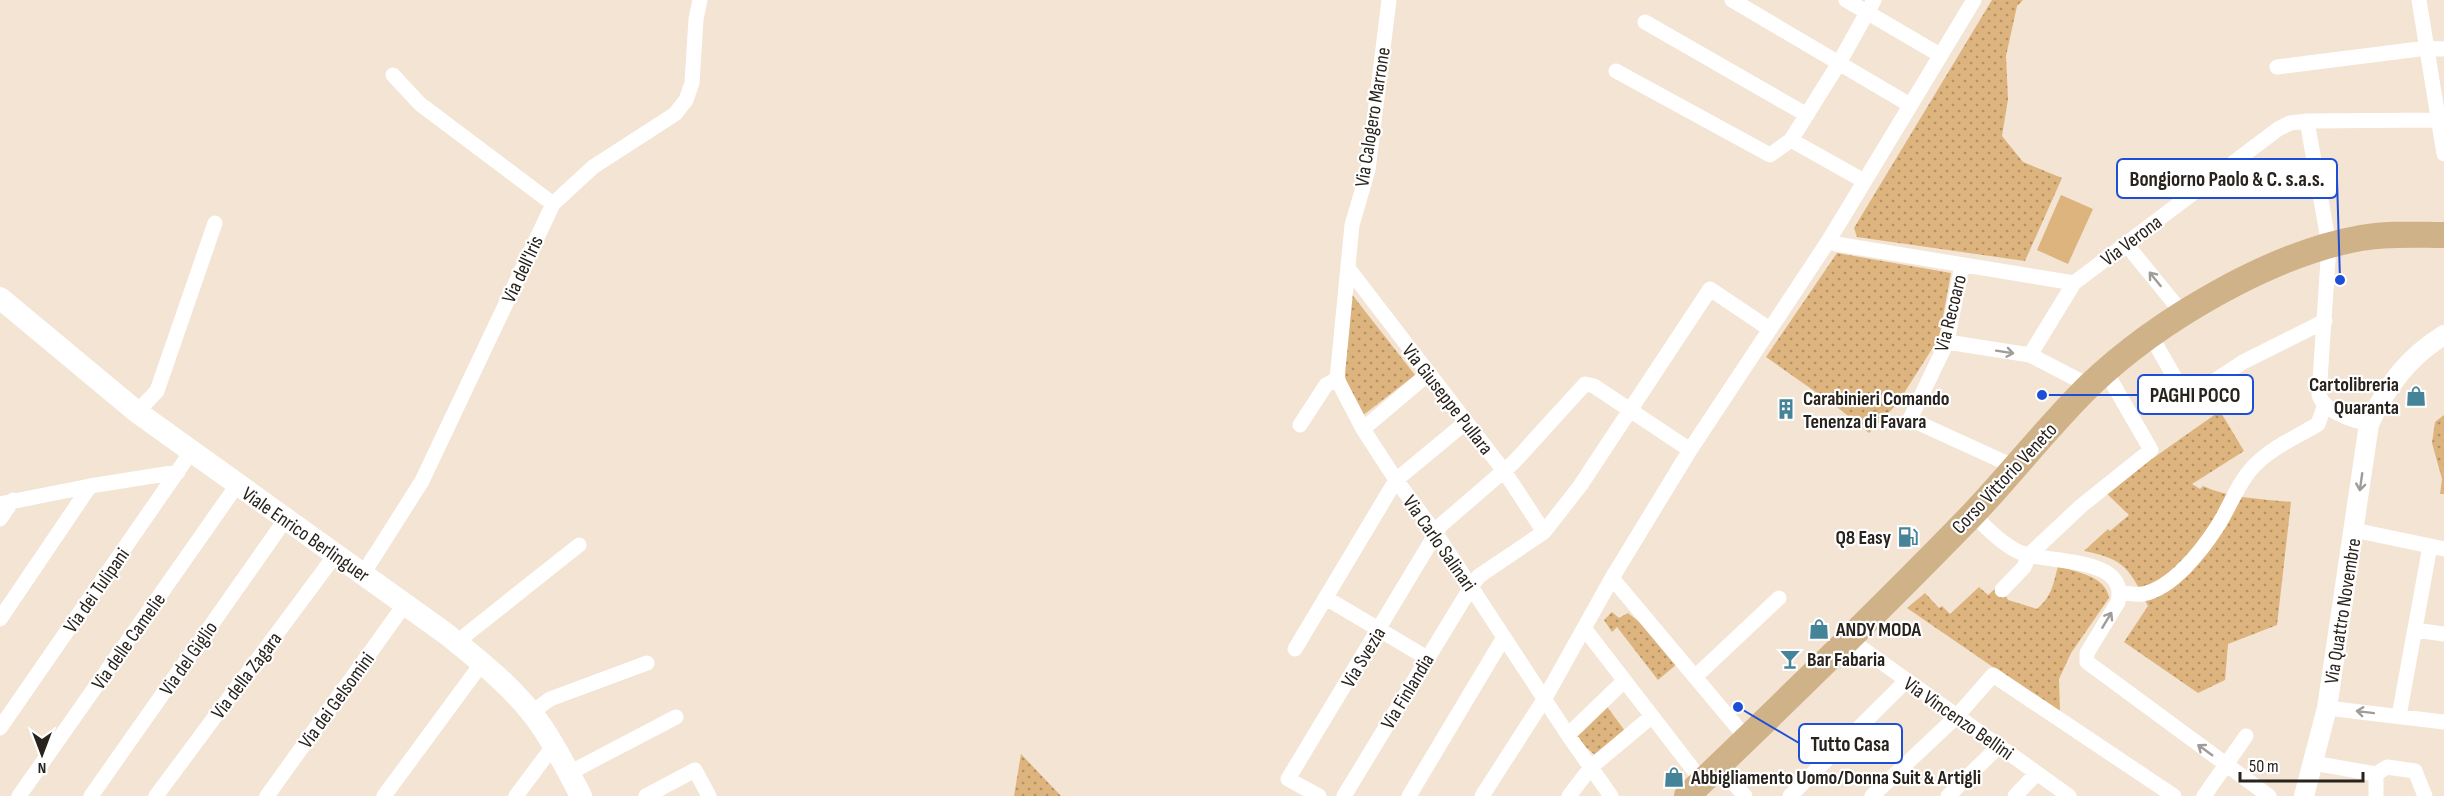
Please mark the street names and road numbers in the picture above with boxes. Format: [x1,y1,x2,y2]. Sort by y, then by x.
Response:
street label: Via Calogero Marrone [1350,46,1396,189]
street label: Via Verona [2096,210,2167,271]
street label: Via dell'Iris [497,232,549,307]
street label: Via Recoaro [1930,272,1972,354]
street label: Via Giuseppe Pullara [1397,340,1498,460]
street label: Corso Vittorio Veneto [1947,418,2062,539]
street label: Viale Enrico Berlinguer [237,482,374,588]
street label: Via Carlo Salinari [1397,491,1481,596]
street label: Via Quattro Novembre [2320,537,2366,686]
street label: Via dei Tulipani [59,544,135,638]
street label: Via delle Camelie [87,589,171,695]
street label: Via del Giglio [155,617,223,700]
street label: Via Svezia [1336,623,1391,692]
street label: Via della Zagara [206,627,287,724]
street label: Via dei Gelsomini [294,648,380,753]
street label: Via Finlandia [1376,650,1440,733]
street label: Via Vincenzo Bellini [1899,672,2018,766]

